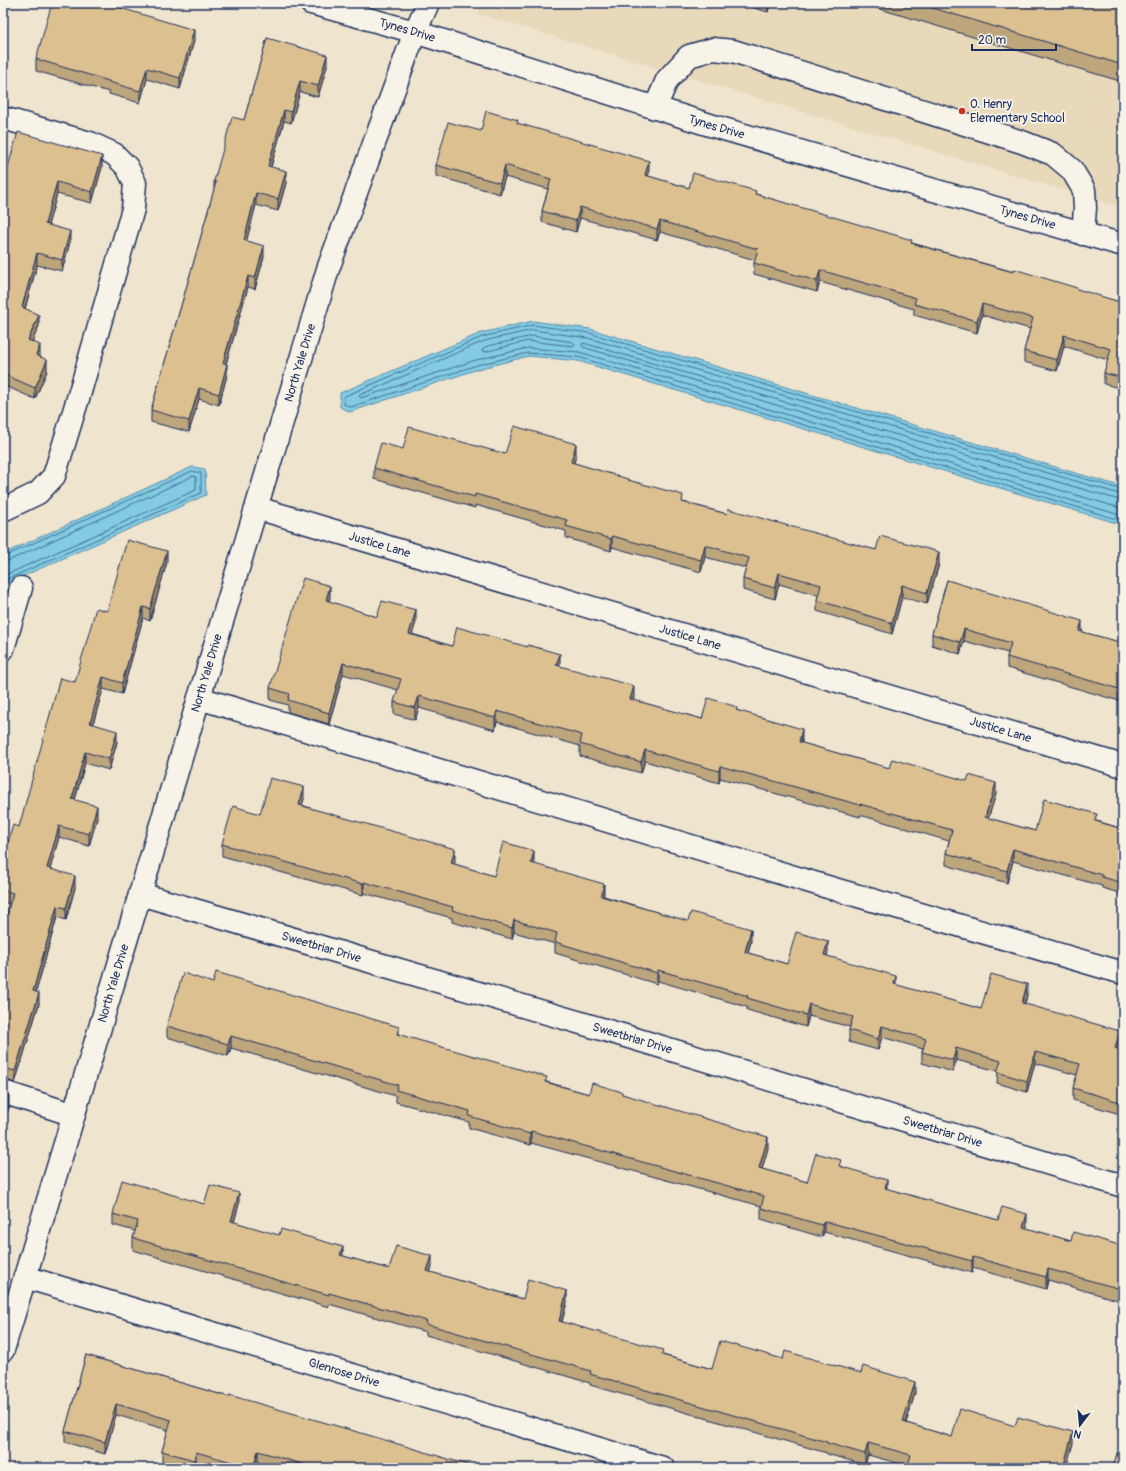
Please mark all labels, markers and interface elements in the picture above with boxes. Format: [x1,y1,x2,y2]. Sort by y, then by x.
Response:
street label: Tynes Drive [377,15,437,46]
scale bar [972,26,1056,52]
text: 20 m [978,33,1007,48]
place label: O. Henry Elementary School [970,97,1065,126]
marker: O. Henry Elementary School [957,106,967,116]
street label: Tynes Drive [686,112,746,143]
street label: Tynes Drive [998,202,1057,233]
street label: North Yale Drive [281,322,319,404]
street label: Justice Lane [347,529,412,561]
street label: Justice Lane [657,621,723,654]
street label: North Yale Drive [188,632,226,714]
street label: Justice Lane [968,714,1033,746]
street label: Sweetbriar Drive [280,929,363,966]
street label: North Yale Drive [95,942,133,1024]
street label: Sweetbriar Drive [591,1020,674,1058]
street label: Sweetbriar Drive [901,1113,984,1151]
street label: Glenrose Drive [307,1355,381,1391]
north arrow [1060,1405,1100,1445]
text: N [1071,1427,1083,1441]

